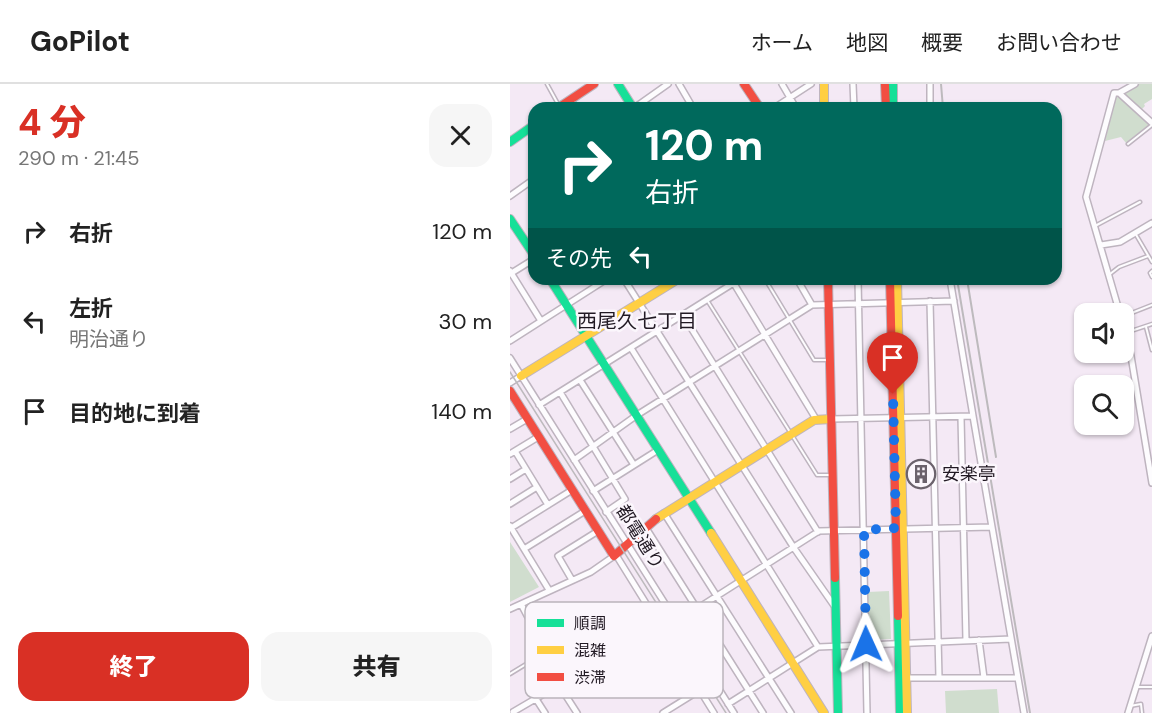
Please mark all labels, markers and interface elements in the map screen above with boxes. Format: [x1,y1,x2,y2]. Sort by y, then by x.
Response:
text: GoPilot [30,23,130,60]
text: ホーム [751,29,813,57]
text: 地図 [846,29,888,57]
text: 概要 [921,29,963,57]
text: お問い合わせ [996,29,1122,57]
text: 4 分 [18,99,86,146]
button: close [429,104,492,167]
text: 120 m [645,118,763,173]
icon: right [546,126,624,204]
text: 290 m · 21:45 [18,145,139,171]
text: 右折 [645,175,699,210]
icon: right [18,215,51,248]
text: 120 m [432,217,492,246]
text: 右折 [69,219,113,248]
icon: left [624,240,657,273]
text: その先 [546,244,612,273]
text: 左折 [69,294,113,323]
map controls [1074,303,1134,435]
button: sound [1074,303,1134,363]
icon: left [18,305,51,338]
text: 30 m [438,307,492,336]
district label: 西尾久七丁目 [577,308,697,334]
text: 明治通り [69,326,149,352]
pin [867,332,918,394]
icon: arrive [876,341,909,374]
button: search [1074,375,1134,435]
icon: arrive [18,395,51,428]
text: 140 m [431,397,492,426]
text: 目的地に到着 [69,399,201,428]
building icon: 安楽亭 [905,458,937,490]
place label: 安楽亭 [942,462,996,486]
street label: 都電通り [611,500,669,574]
legend [525,602,723,698]
position arrow [834,612,898,676]
text: 順調 [574,613,606,634]
button: 終了 [18,632,249,701]
button: 共有 [261,632,492,701]
text: 混雑 [574,640,606,661]
text: 渋滞 [574,667,606,688]

